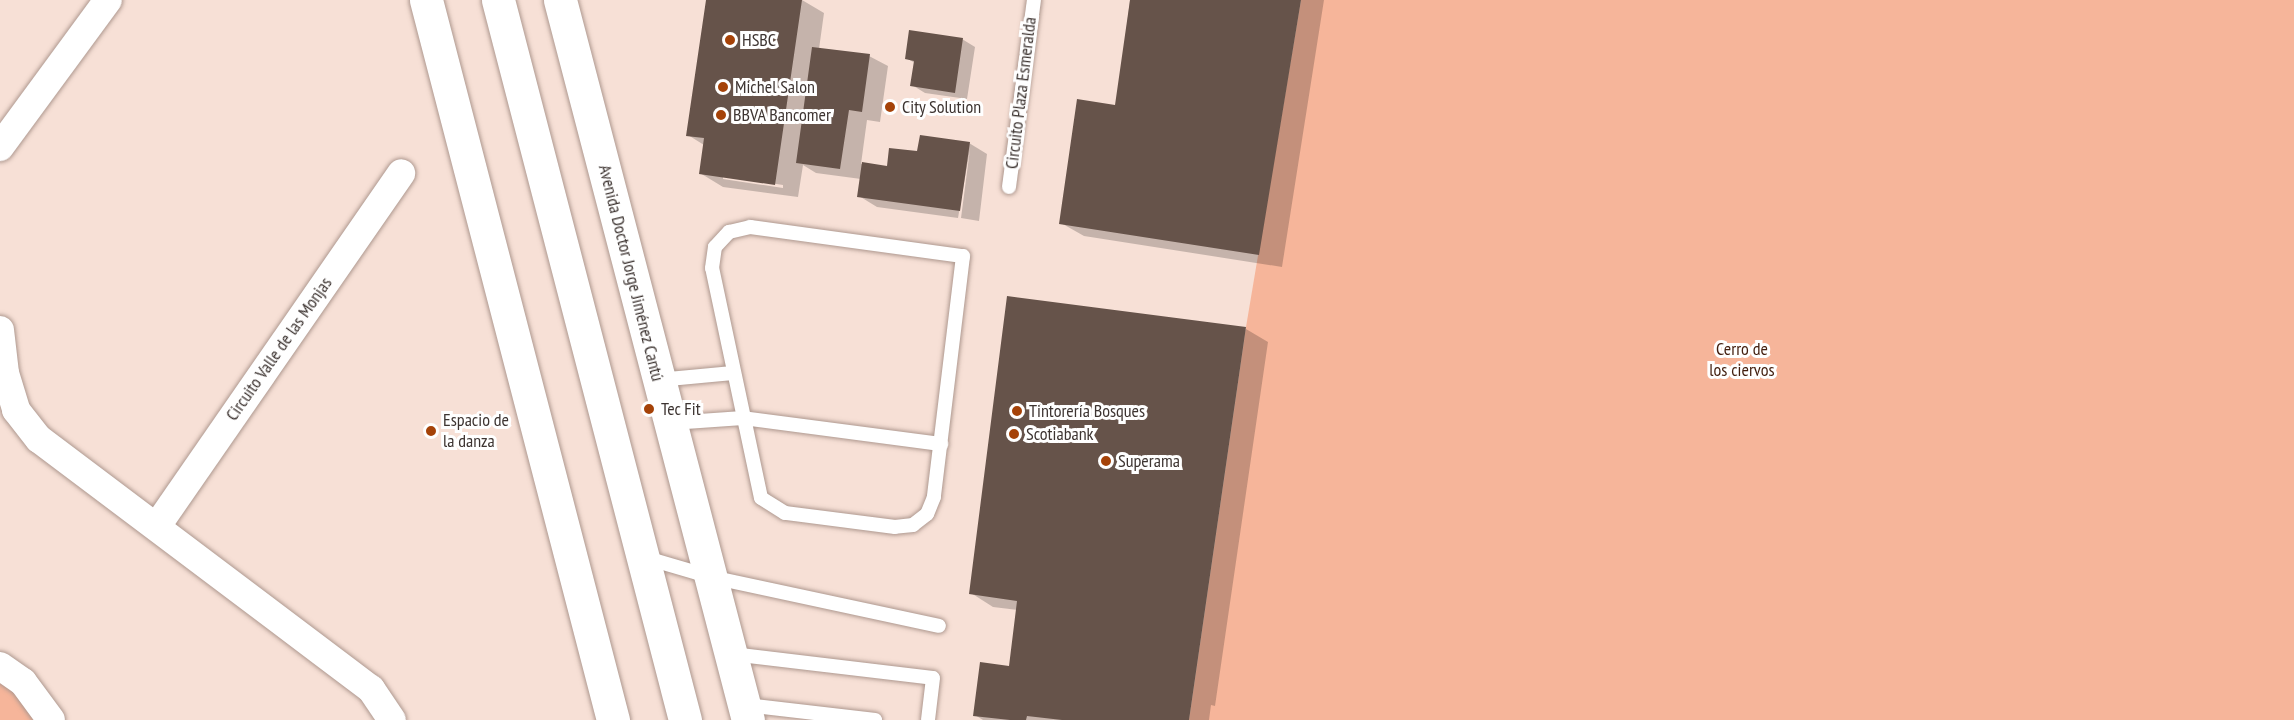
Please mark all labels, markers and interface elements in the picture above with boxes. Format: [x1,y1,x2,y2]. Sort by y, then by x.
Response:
street label: Circuito Plaza Esmeralda [1001,16,1041,170]
place label: HSBC [742,29,776,51]
marker: HSBC [723,33,737,47]
place label: Michel Salon [735,76,815,98]
marker: Michel Salon [716,80,730,94]
place label: City Solution [902,96,982,118]
marker: City Solution [883,100,897,114]
place label: BBVA Bancomer [733,104,831,126]
marker: BBVA Bancomer [714,108,728,122]
street label: Avenida Doctor Jorge Jiménez Cantú [594,162,668,384]
street label: Circuito Valle de las Monjas [221,273,337,425]
park label: Cerro de los ciervos [1709,339,1775,382]
place label: Tec Fit [661,398,701,420]
place label: Tintorería Bosques [1029,400,1145,422]
marker: Tec Fit [642,402,656,416]
marker: Tintorería Bosques [1010,404,1024,418]
place label: Espacio de la danza [443,410,509,452]
place label: Scotiabank [1026,423,1094,445]
marker: Espacio de la danza [424,424,438,438]
marker: Scotiabank [1007,427,1021,441]
place label: Superama [1118,450,1180,472]
marker: Superama [1099,454,1113,468]

